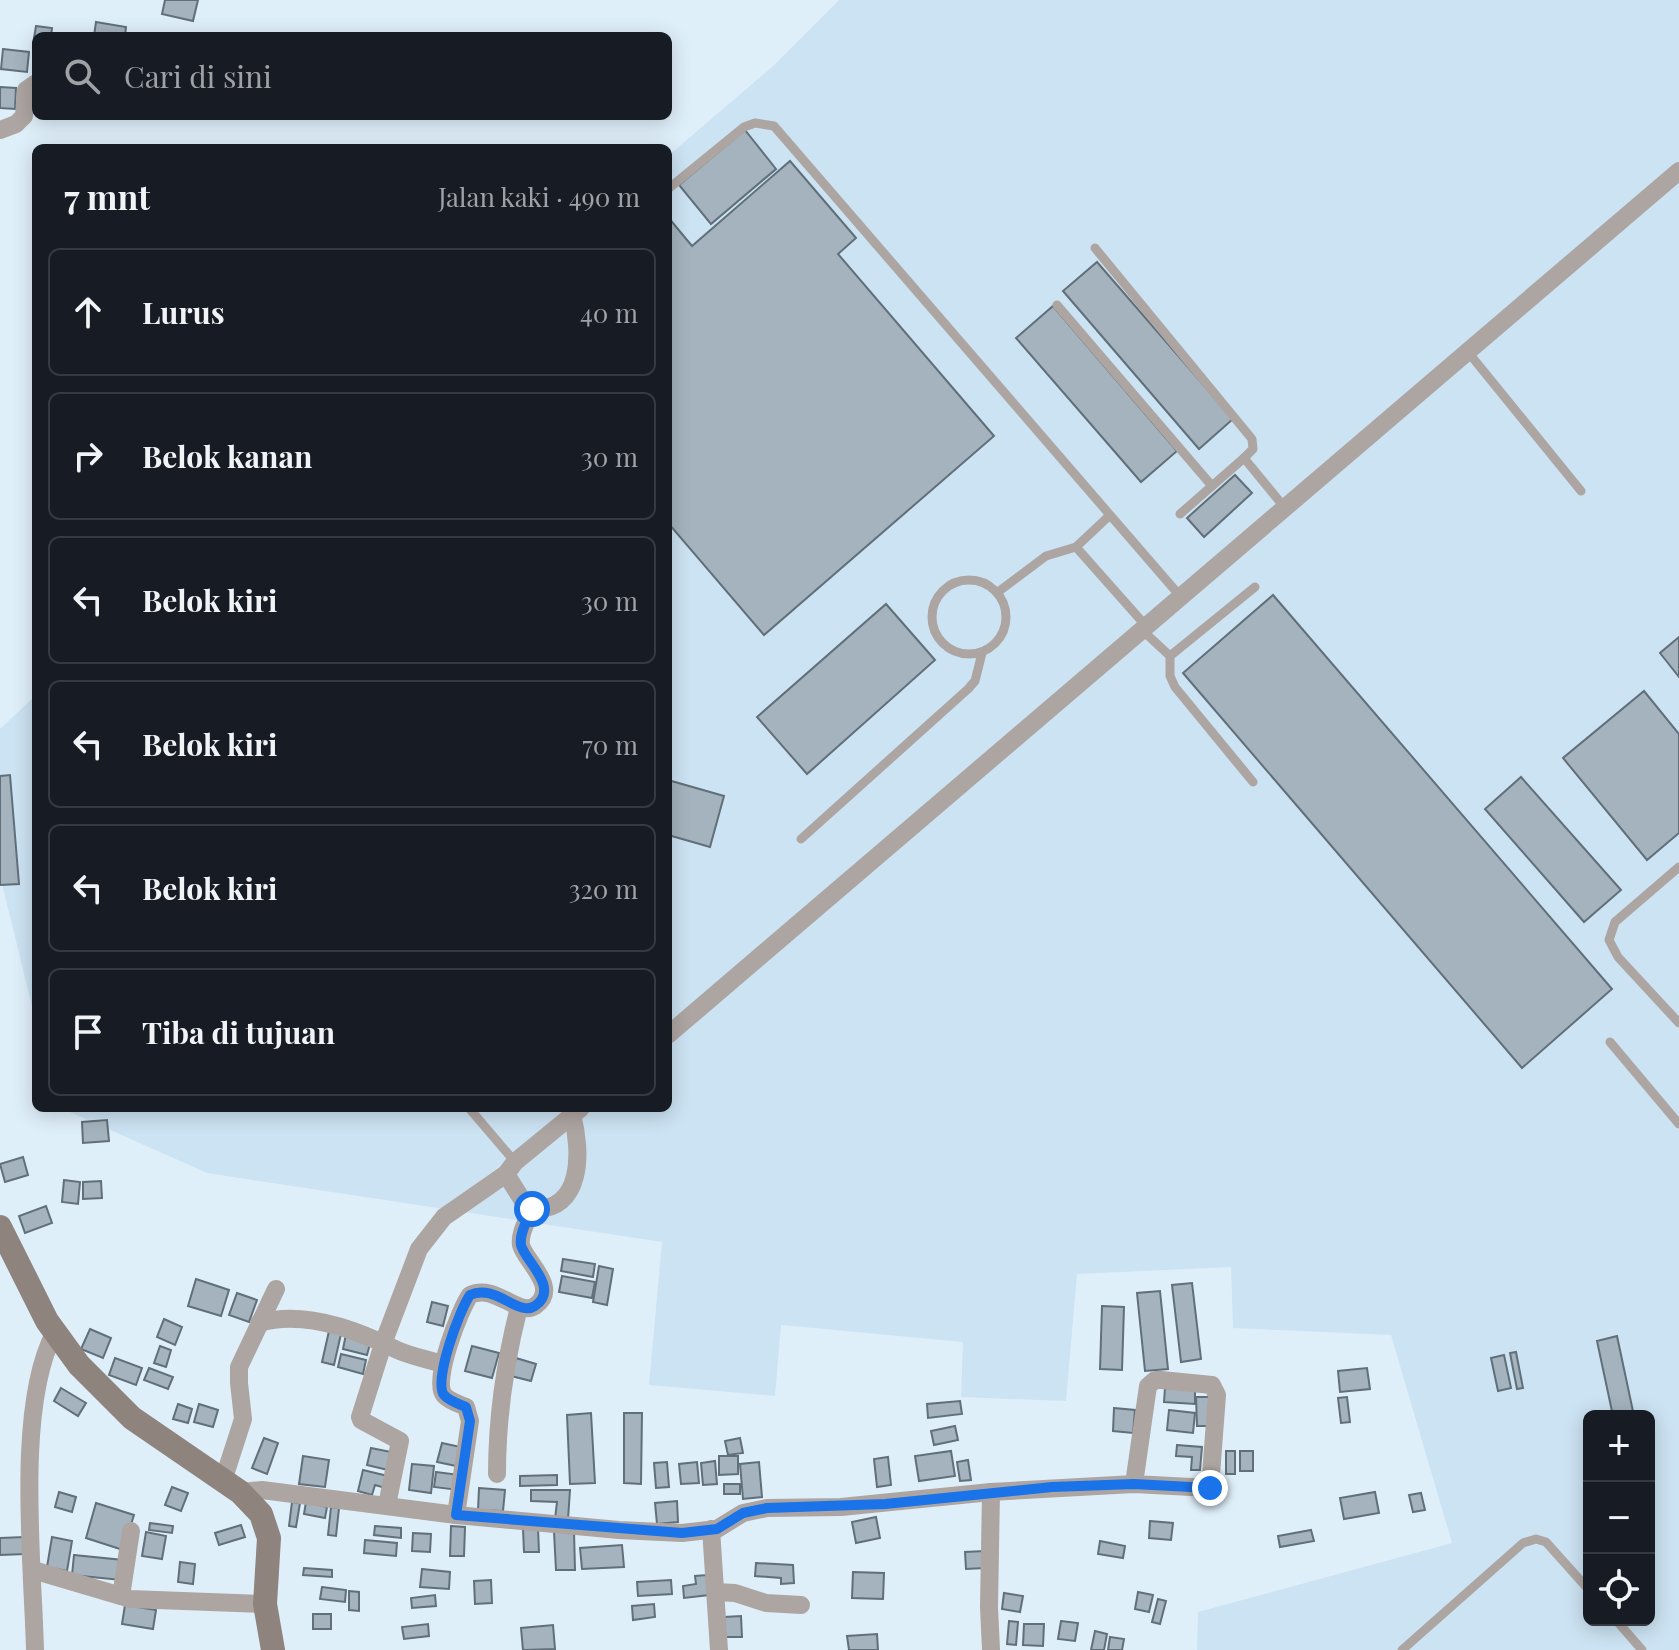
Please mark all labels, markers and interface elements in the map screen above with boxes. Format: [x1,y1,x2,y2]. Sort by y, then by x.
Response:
search box [32,32,672,120]
icon: search [60,54,104,98]
text: Cari di sini [124,56,272,96]
text: 7 mnt [64,173,150,219]
text: Jalan kaki · 490 m [438,179,640,214]
icon: ahead [66,290,110,334]
text: Lurus [142,292,225,332]
text: 40 m [580,295,638,330]
icon: right [66,434,110,478]
text: Belok kanan [142,436,312,476]
text: 30 m [581,439,638,474]
icon: left [66,578,110,622]
text: Belok kiri [142,580,277,620]
text: 30 m [581,583,638,618]
icon: left [66,722,110,766]
text: Belok kiri [142,724,277,764]
text: 70 m [582,727,638,762]
icon: left [66,866,110,910]
text: Belok kiri [142,868,277,908]
text: 320 m [569,871,638,906]
icon: arrive [66,1010,110,1054]
text: Tiba di tujuan [142,1012,335,1052]
route start [514,1191,550,1227]
map controls [1583,1410,1655,1626]
button: + [1583,1410,1655,1482]
route end [1192,1470,1228,1506]
button: − [1583,1482,1655,1554]
button: locate [1583,1554,1655,1626]

